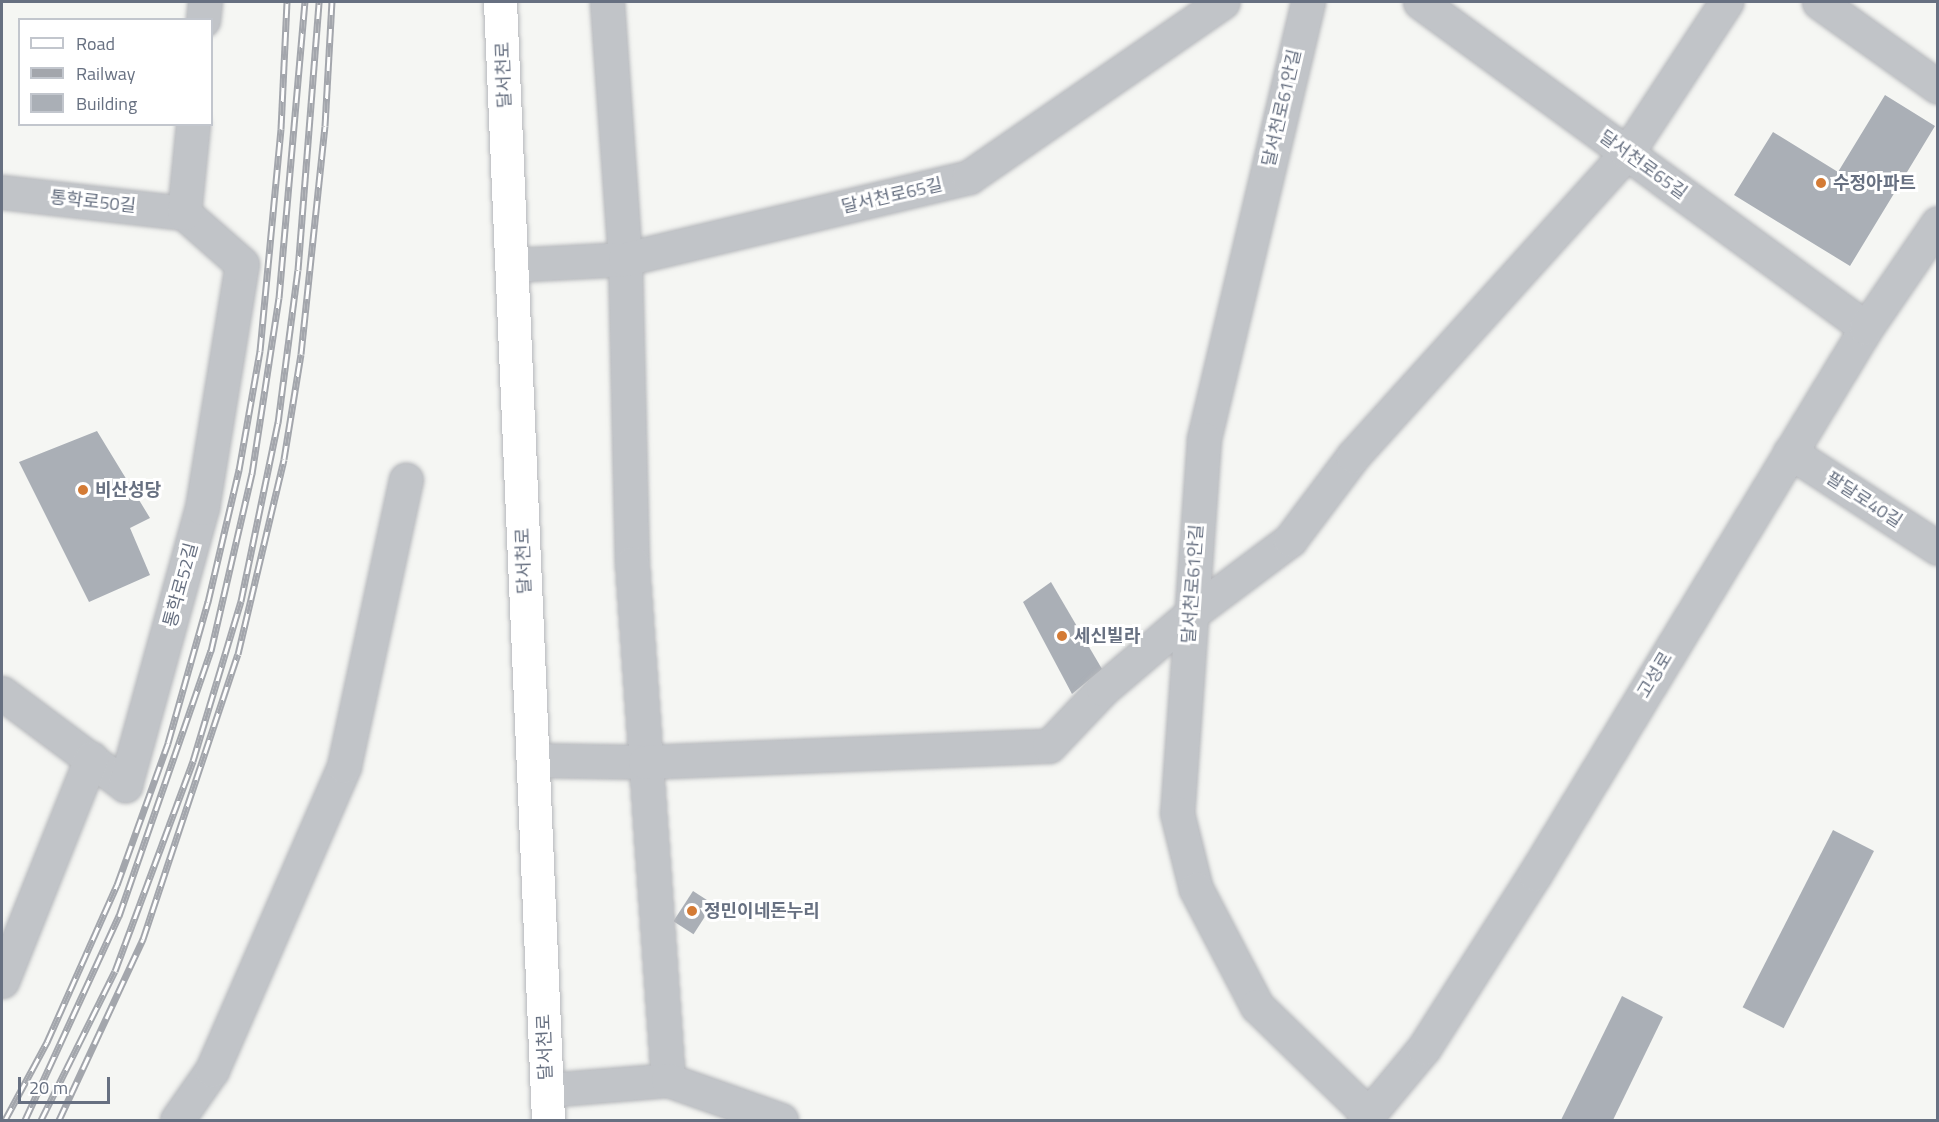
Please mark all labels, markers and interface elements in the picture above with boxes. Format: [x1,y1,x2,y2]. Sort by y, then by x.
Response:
legend [18,18,213,126]
text: Road [76,30,115,57]
street label: 달서천로 [492,42,516,108]
street label: 달서천로61안길 [1258,47,1306,169]
text: Railway [76,60,135,87]
text: Building [76,90,137,117]
street label: 달서천로65길 [1595,126,1691,204]
place label: 수정아파트 [1833,172,1916,194]
street label: 달서천로65길 [839,174,945,218]
marker: 수정아파트 [1814,176,1828,190]
street label: 통학로50길 [49,187,137,217]
street label: 팔달로40길 [1822,467,1906,533]
place label: 비산성당 [95,479,161,501]
marker: 비산성당 [76,483,90,497]
street label: 달서천로61안길 [1178,524,1208,644]
street label: 달서천로 [512,528,536,594]
street label: 통학로52길 [159,540,203,630]
place label: 세신빌라 [1074,625,1140,647]
marker: 세신빌라 [1055,629,1069,643]
street label: 고성로 [1633,648,1677,702]
place label: 정민이네돈누리 [704,900,820,922]
marker: 정민이네돈누리 [685,904,699,918]
street label: 달서천로 [533,1014,557,1080]
scale bar [21,1065,112,1103]
text: 20 m [29,1074,68,1101]

